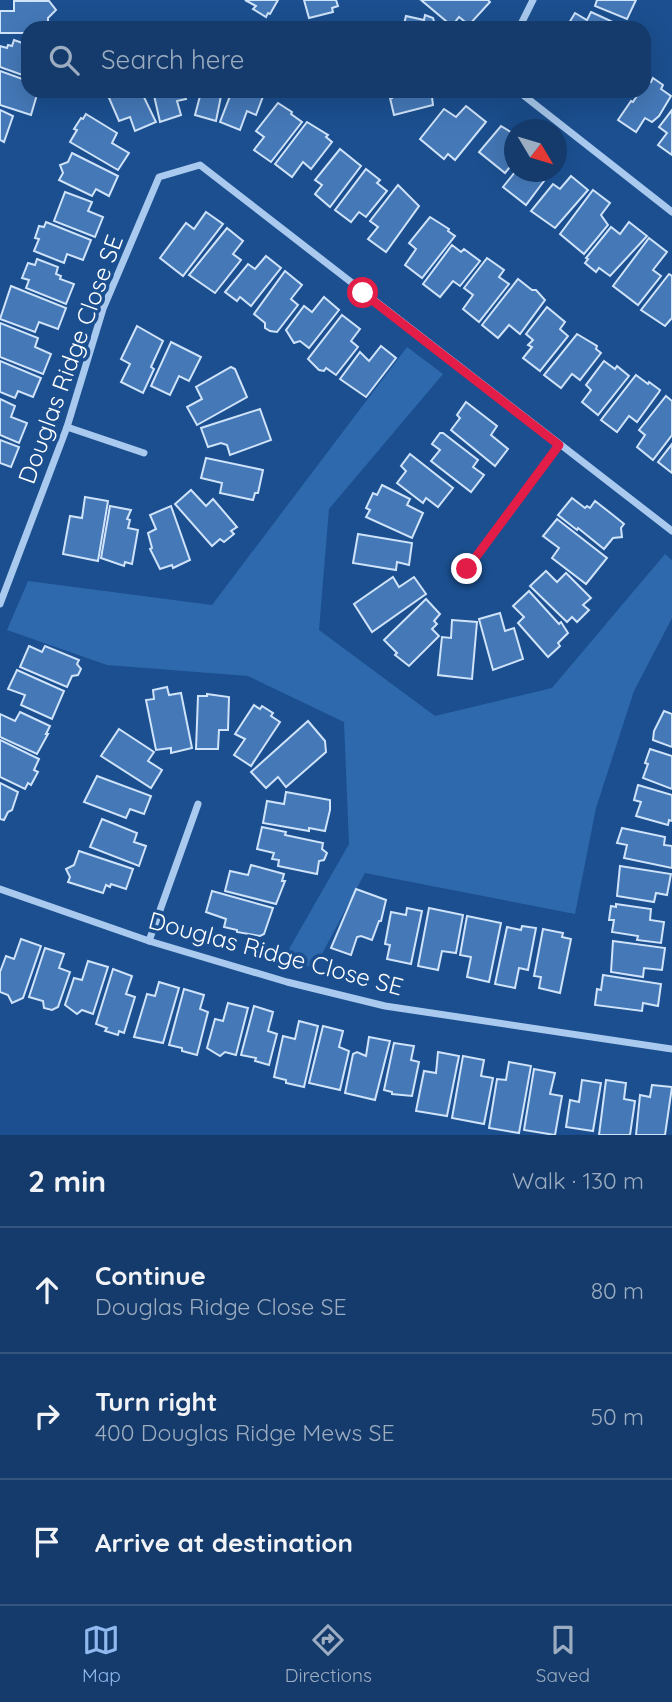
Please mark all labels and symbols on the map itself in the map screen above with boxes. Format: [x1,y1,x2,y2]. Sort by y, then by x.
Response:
north arrow [504,119,567,182]
street label: Douglas Ridge Close SE [11,231,129,487]
route start [347,277,378,308]
route end [451,553,482,584]
street label: Douglas Ridge Close SE [145,905,407,1001]

